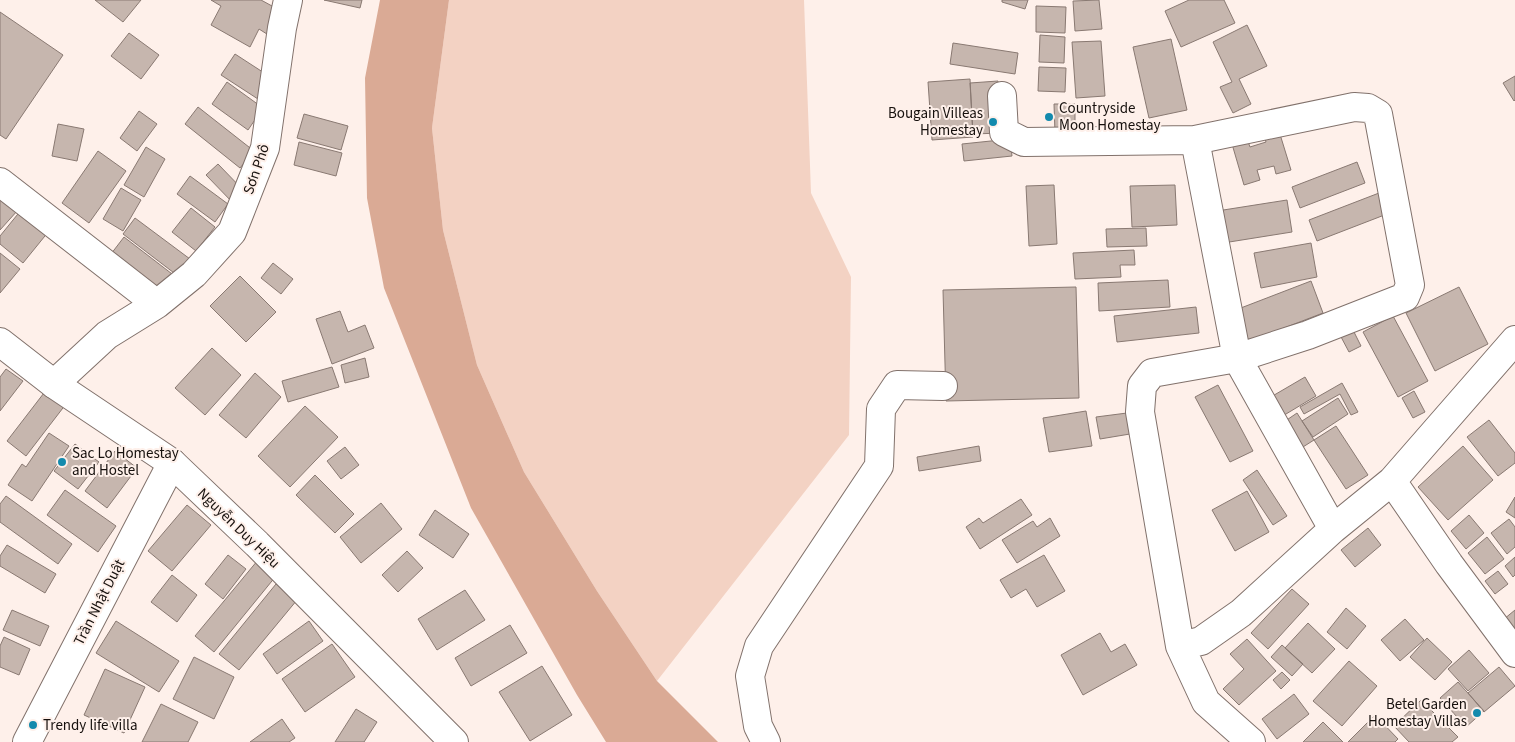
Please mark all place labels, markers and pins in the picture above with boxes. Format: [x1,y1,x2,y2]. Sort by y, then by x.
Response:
place label: Countryside Moon Homestay [1059,98,1160,136]
place label: Bougain Villeas Homestay [888,103,983,141]
marker: Countryside Moon Homestay [1043,111,1055,123]
marker: Bougain Villeas Homestay [987,116,999,128]
place label: Sac Lo Homestay and Hostel [72,443,179,481]
marker: Sac Lo Homestay and Hostel [56,456,68,468]
place label: Betel Garden Homestay Villas [1368,694,1467,732]
marker: Betel Garden Homestay Villas [1471,707,1483,719]
place label: Trendy life villa [43,715,137,736]
marker: Trendy life villa [27,719,39,731]

